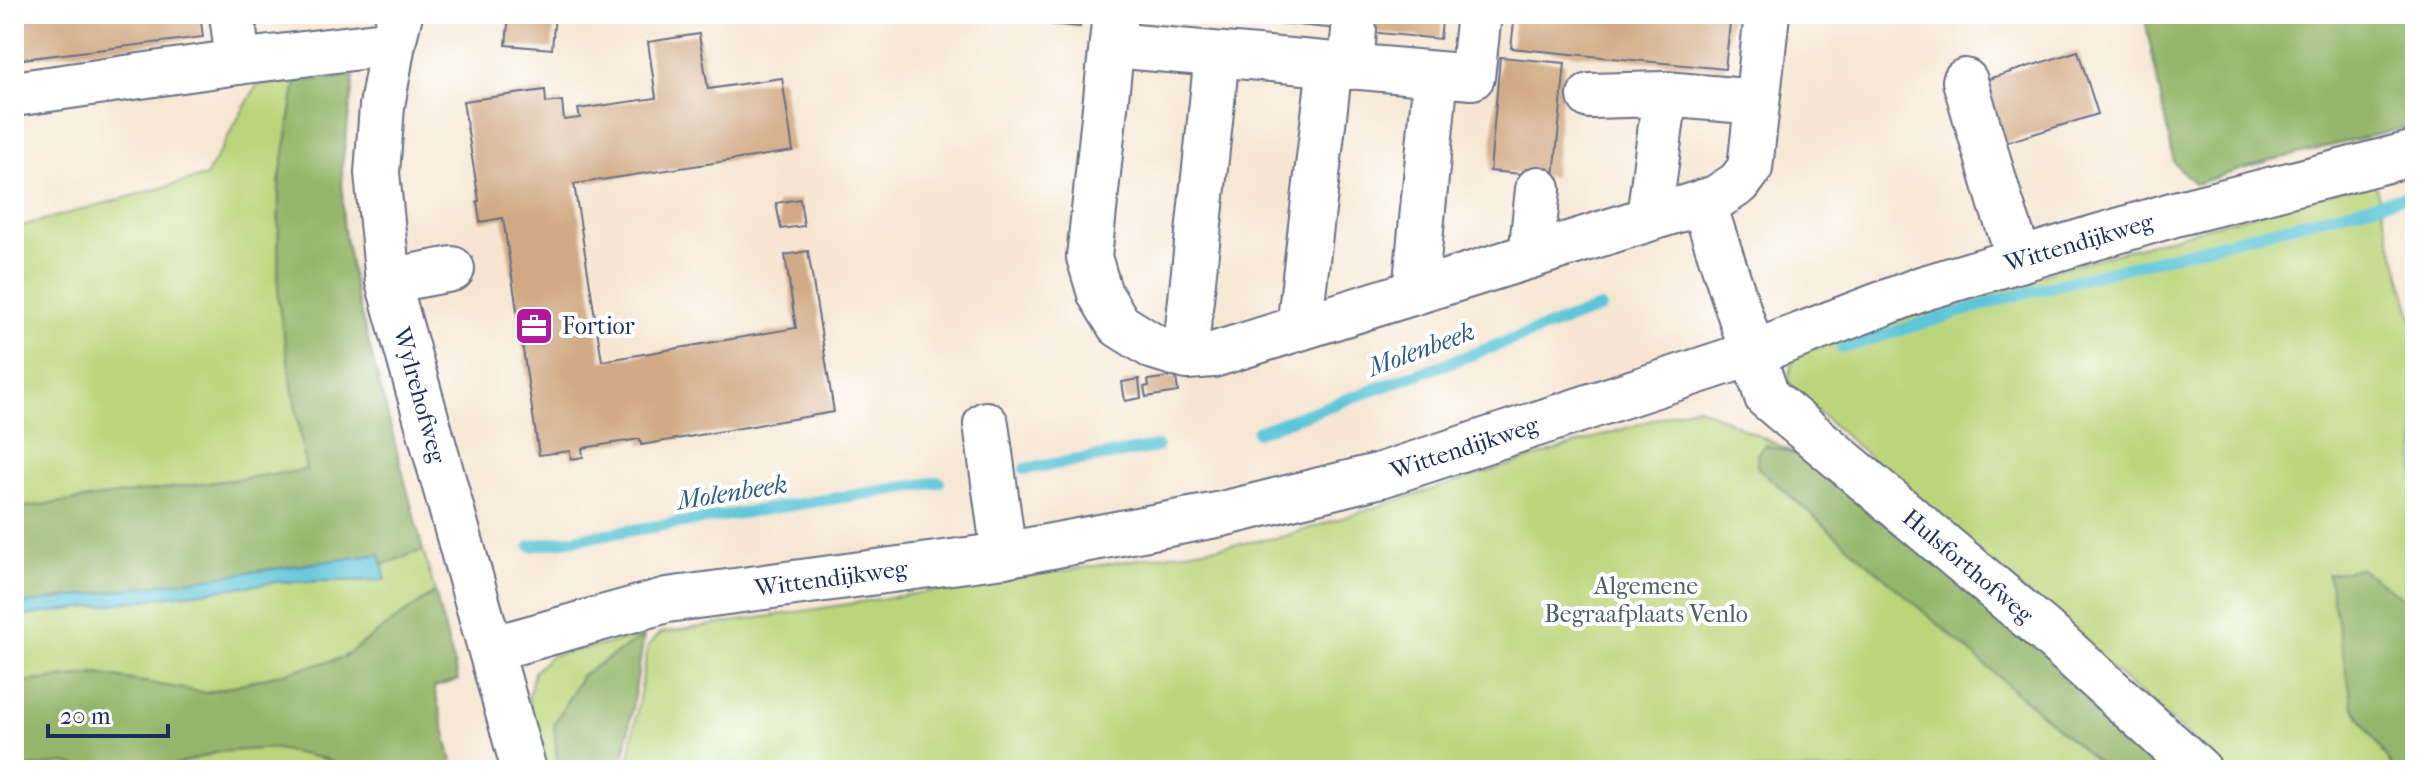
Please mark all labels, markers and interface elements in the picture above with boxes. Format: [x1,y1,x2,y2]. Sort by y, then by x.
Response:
street label: Wittendijkweg [2000,207,2158,278]
office icon: Fortior [513,305,555,347]
place label: Fortior [562,312,636,340]
water label: Molenbeek [1362,316,1479,384]
street label: Wylrehofweg [387,323,452,467]
street label: Wittendijkweg [1386,410,1543,485]
water label: Molenbeek [673,468,790,517]
street label: Hulsforthofweg [1897,503,2040,630]
street label: Wittendijkweg [752,554,910,602]
park label: Algemene Begraafplaats Venlo [1544,572,1748,628]
scale bar [48,688,168,738]
text: 20 m [60,702,111,730]

